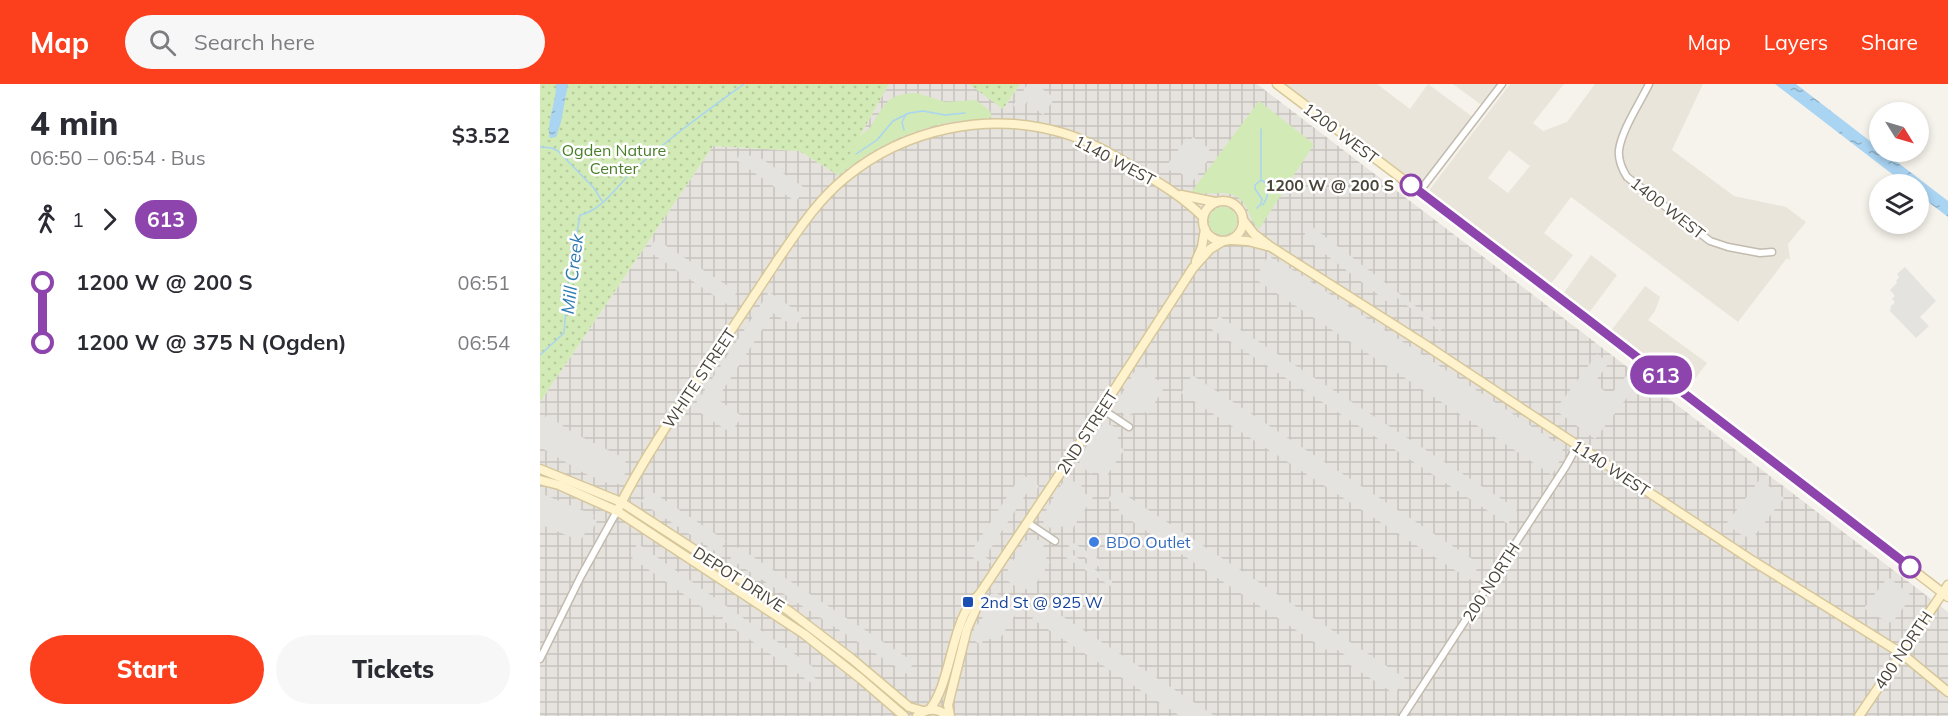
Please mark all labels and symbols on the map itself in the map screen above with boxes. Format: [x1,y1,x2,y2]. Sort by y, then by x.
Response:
street label: 1200 WEST [1299,98,1383,168]
north arrow [1869,102,1929,162]
street label: 1140 WEST [1071,130,1159,190]
park label: Ogden Nature Center [562,140,666,178]
street label: 1400 WEST [1627,173,1709,243]
marker: 1200 W @ 200 S [1400,174,1422,196]
place label: 1200 W @ 200 S [1266,175,1394,195]
water label: Mill Creek [556,232,588,315]
street label: WHITE STREET [658,324,740,432]
line badge: 613 [1626,356,1696,394]
street label: 2ND STREET [1052,386,1122,478]
street label: 1140 WEST [1568,435,1654,501]
place label: BDO Outlet [1106,532,1191,552]
marker: BDO Outlet [1087,535,1101,549]
street label: 200 NORTH [1458,539,1524,625]
street label: DEPOT DRIVE [690,542,788,616]
unlabelled marker [1899,556,1921,578]
place label: 2nd St @ 925 W [980,592,1103,612]
marker: 2nd St @ 925 W [961,595,975,609]
street label: 400 NORTH [1870,607,1936,693]

